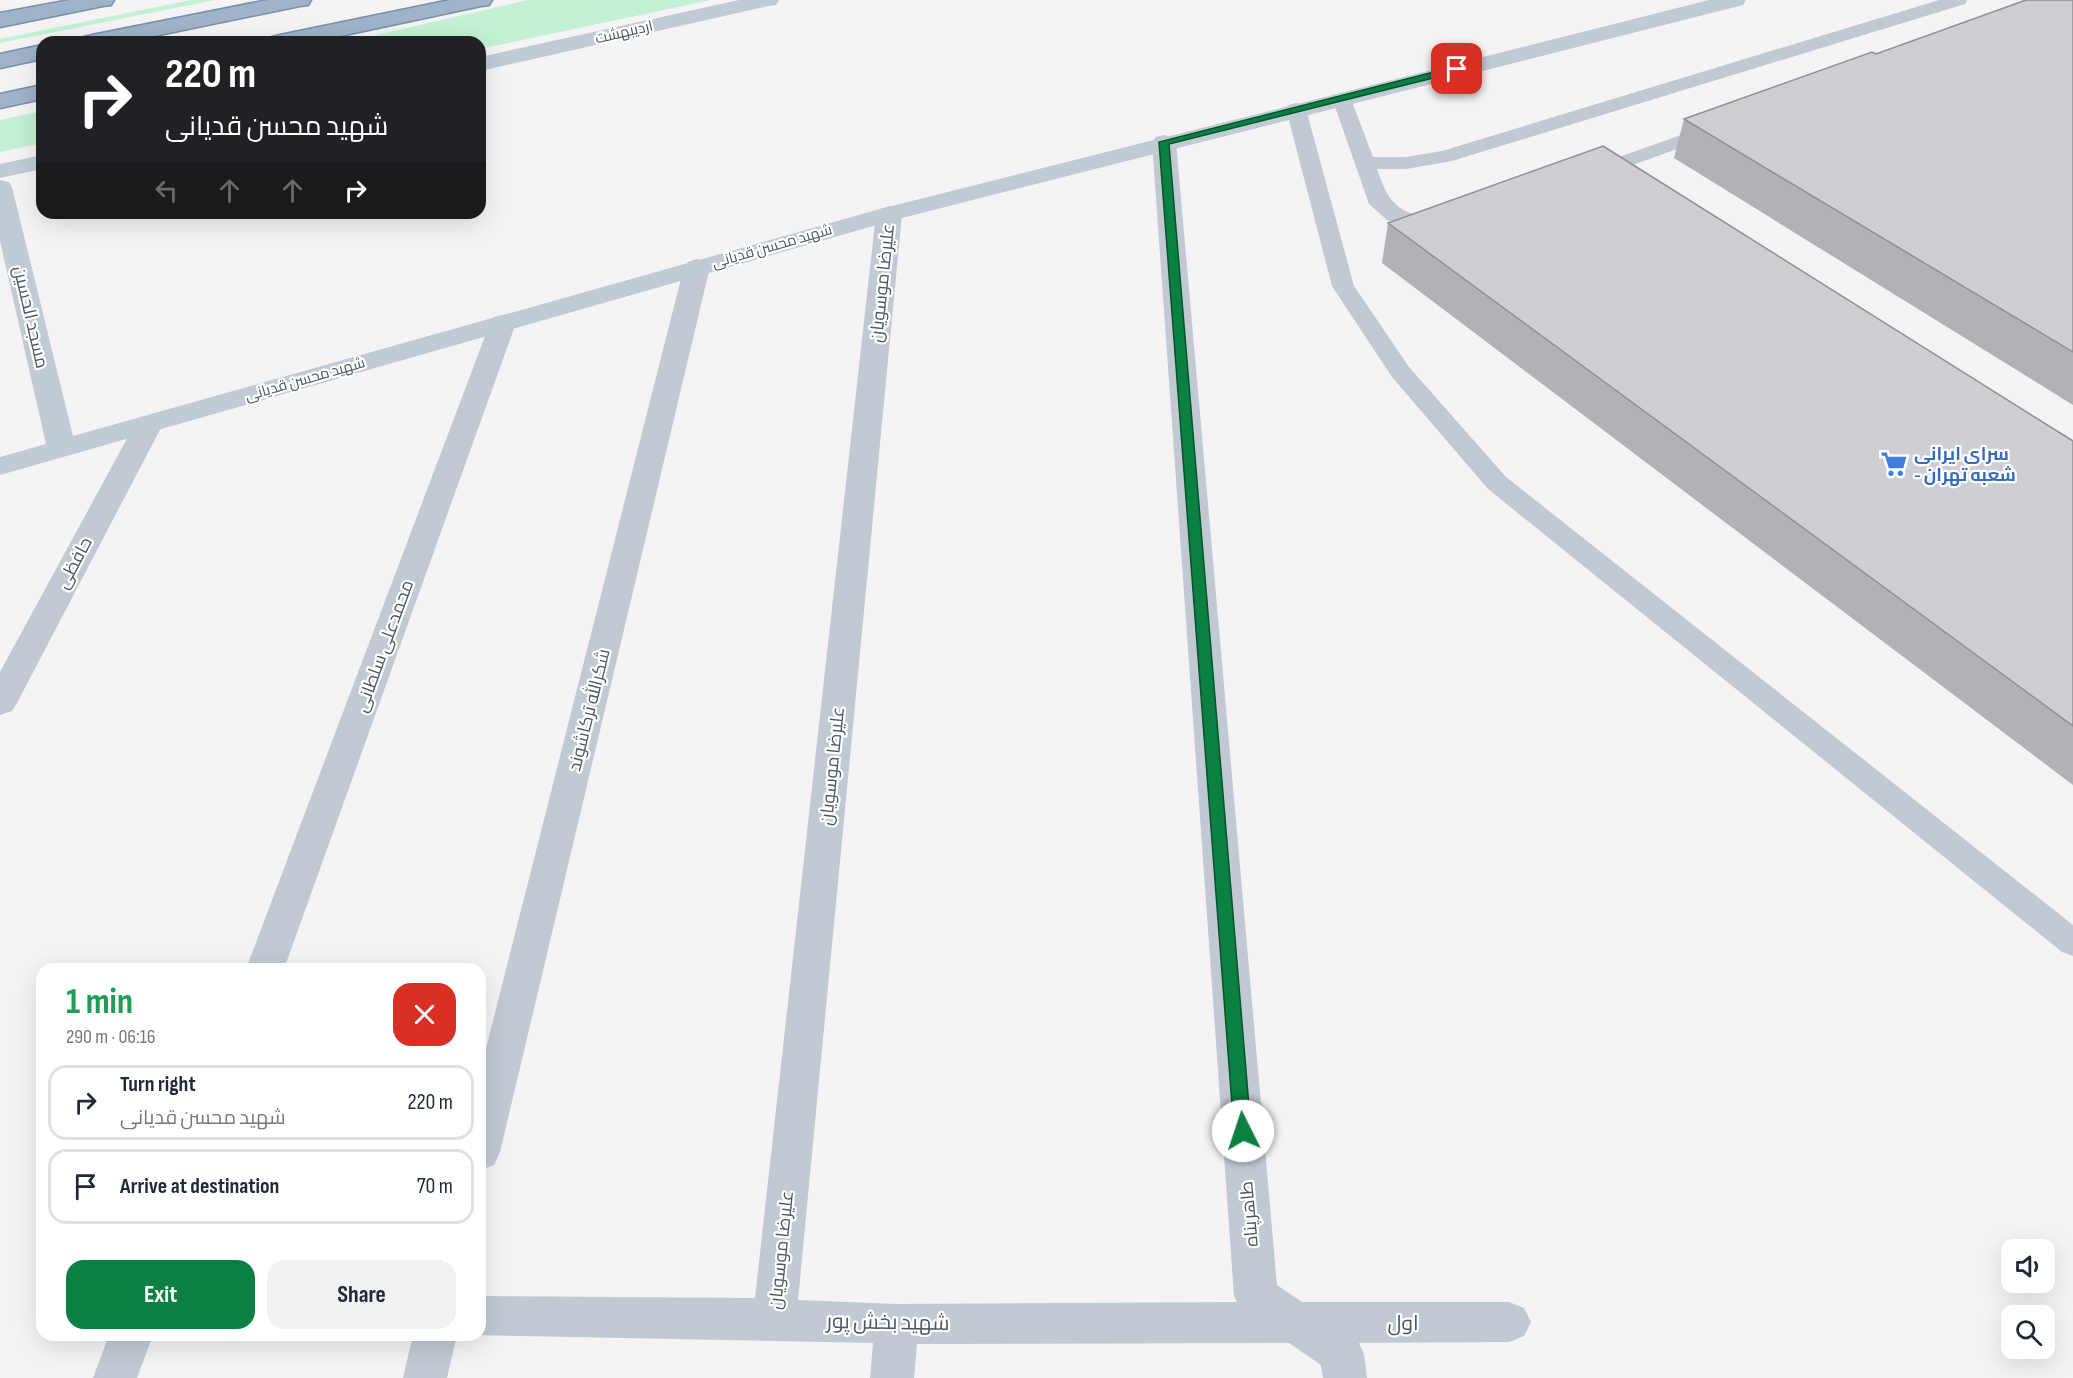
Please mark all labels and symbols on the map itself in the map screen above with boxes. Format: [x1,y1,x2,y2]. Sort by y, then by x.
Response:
street label: اردیبهشت [593,17,655,48]
pin [1431,43,1482,94]
street label: شهید محسن قدیانی [710,220,834,273]
street label: علیرضا موسویان [866,223,899,343]
street label: مسجد الحسین [9,264,52,370]
street label: شهید محسن قدیانی [243,353,367,406]
place label: سرای ایرانی - شعبه تهران [1914,444,2016,486]
supermarket icon: سرای ایرانی - شعبه تهران [1879,449,1909,479]
street label: حافظی [52,534,97,593]
street label: محمدعلی سلطانی [351,577,418,715]
street label: شکرالله ترکاشوند [562,646,615,773]
street label: علیرضا موسویان [816,706,849,826]
position arrow [1211,1099,1275,1163]
street label: طاهرپناه [1236,1180,1264,1248]
street label: علیرضا موسویان [765,1190,798,1310]
street label: شهید بخش پور [825,1309,950,1337]
street label: اول [1387,1311,1419,1336]

